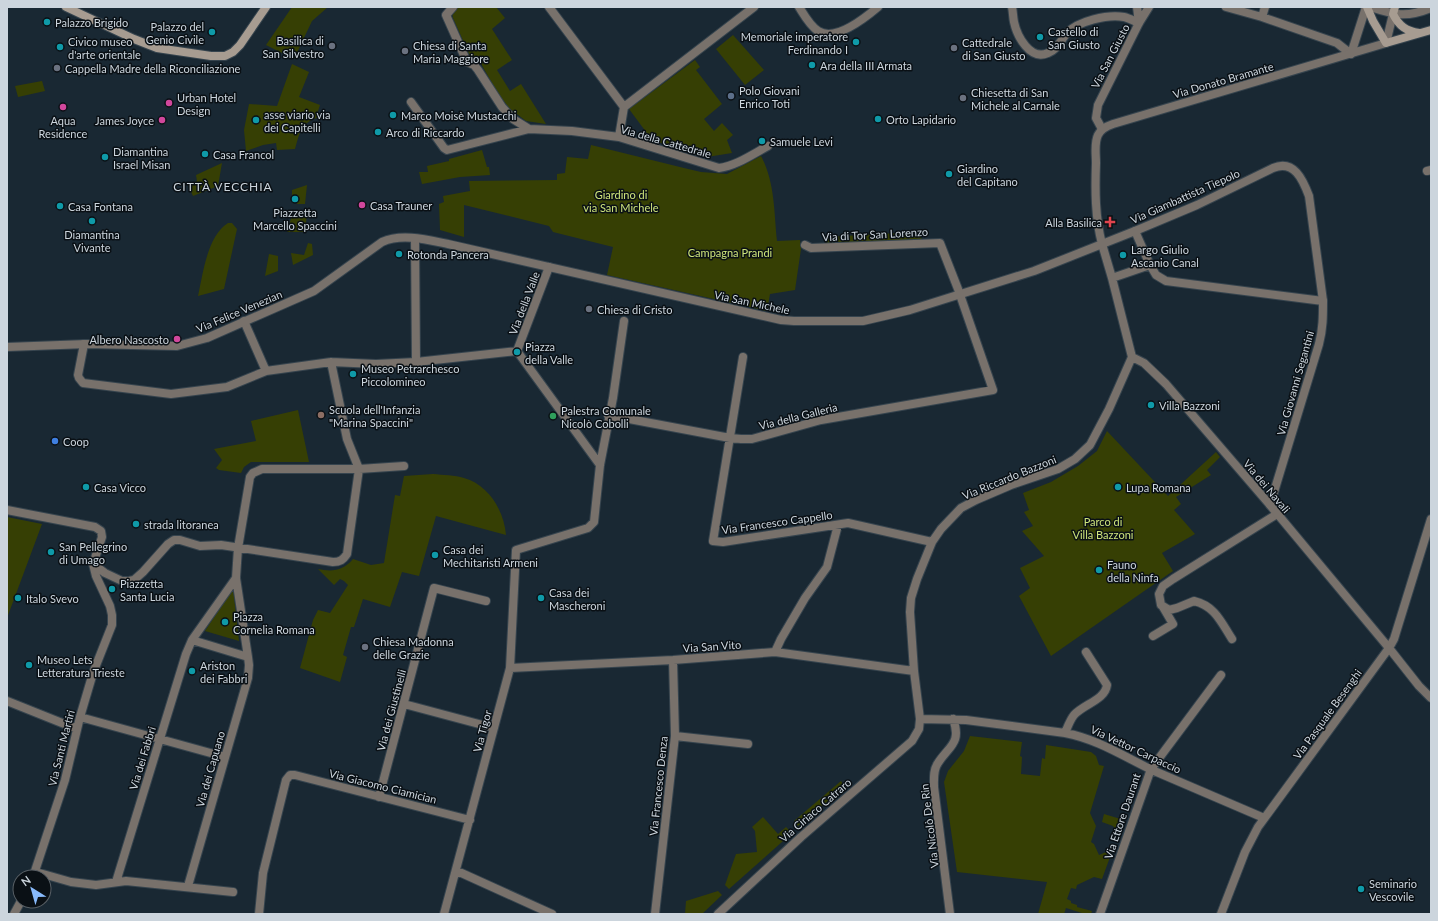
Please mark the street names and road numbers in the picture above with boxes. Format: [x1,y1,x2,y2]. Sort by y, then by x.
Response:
street label: Via San Giusto [1088,22,1132,90]
street label: Via Donato Bramante [1171,59,1275,101]
street label: Via della Cattedrale [619,122,713,160]
street label: Via Giambattista Tiepolo [1128,166,1242,226]
street label: Via di Tor San Lorenzo [822,225,928,243]
street label: Via della Valle [506,269,542,336]
street label: Via Felice Venezian [194,287,284,335]
street label: Via San Michele [713,288,791,316]
street label: Via Giovanni Segantini [1274,329,1316,437]
street label: Via della Galleria [757,400,839,432]
street label: Via Riccardo Bazzoni [960,452,1058,502]
street label: Via dei Navali [1241,457,1293,516]
street label: Via Francesco Cappello [721,508,833,536]
street label: Via San Vito [682,637,742,655]
street label: Via Pasquale Besenghi [1290,666,1364,762]
street label: Via dei Giustinelli [374,667,408,752]
street label: Via Santi Martiri [45,708,77,788]
street label: Via Tigor [470,709,494,753]
street label: Via Vettor Carpaccio [1089,722,1183,776]
street label: Via dei Fabbri [126,724,158,791]
street label: Via dei Capuano [193,729,227,809]
street label: Via Francesco Denza [646,735,670,837]
street label: Via Giacomo Ciamician [328,766,438,806]
street label: Via Ettore Daurant [1101,771,1143,861]
street label: Via Ciriaco Catraro [776,775,854,845]
street label: Via Nicolò De Rin [917,783,941,869]

